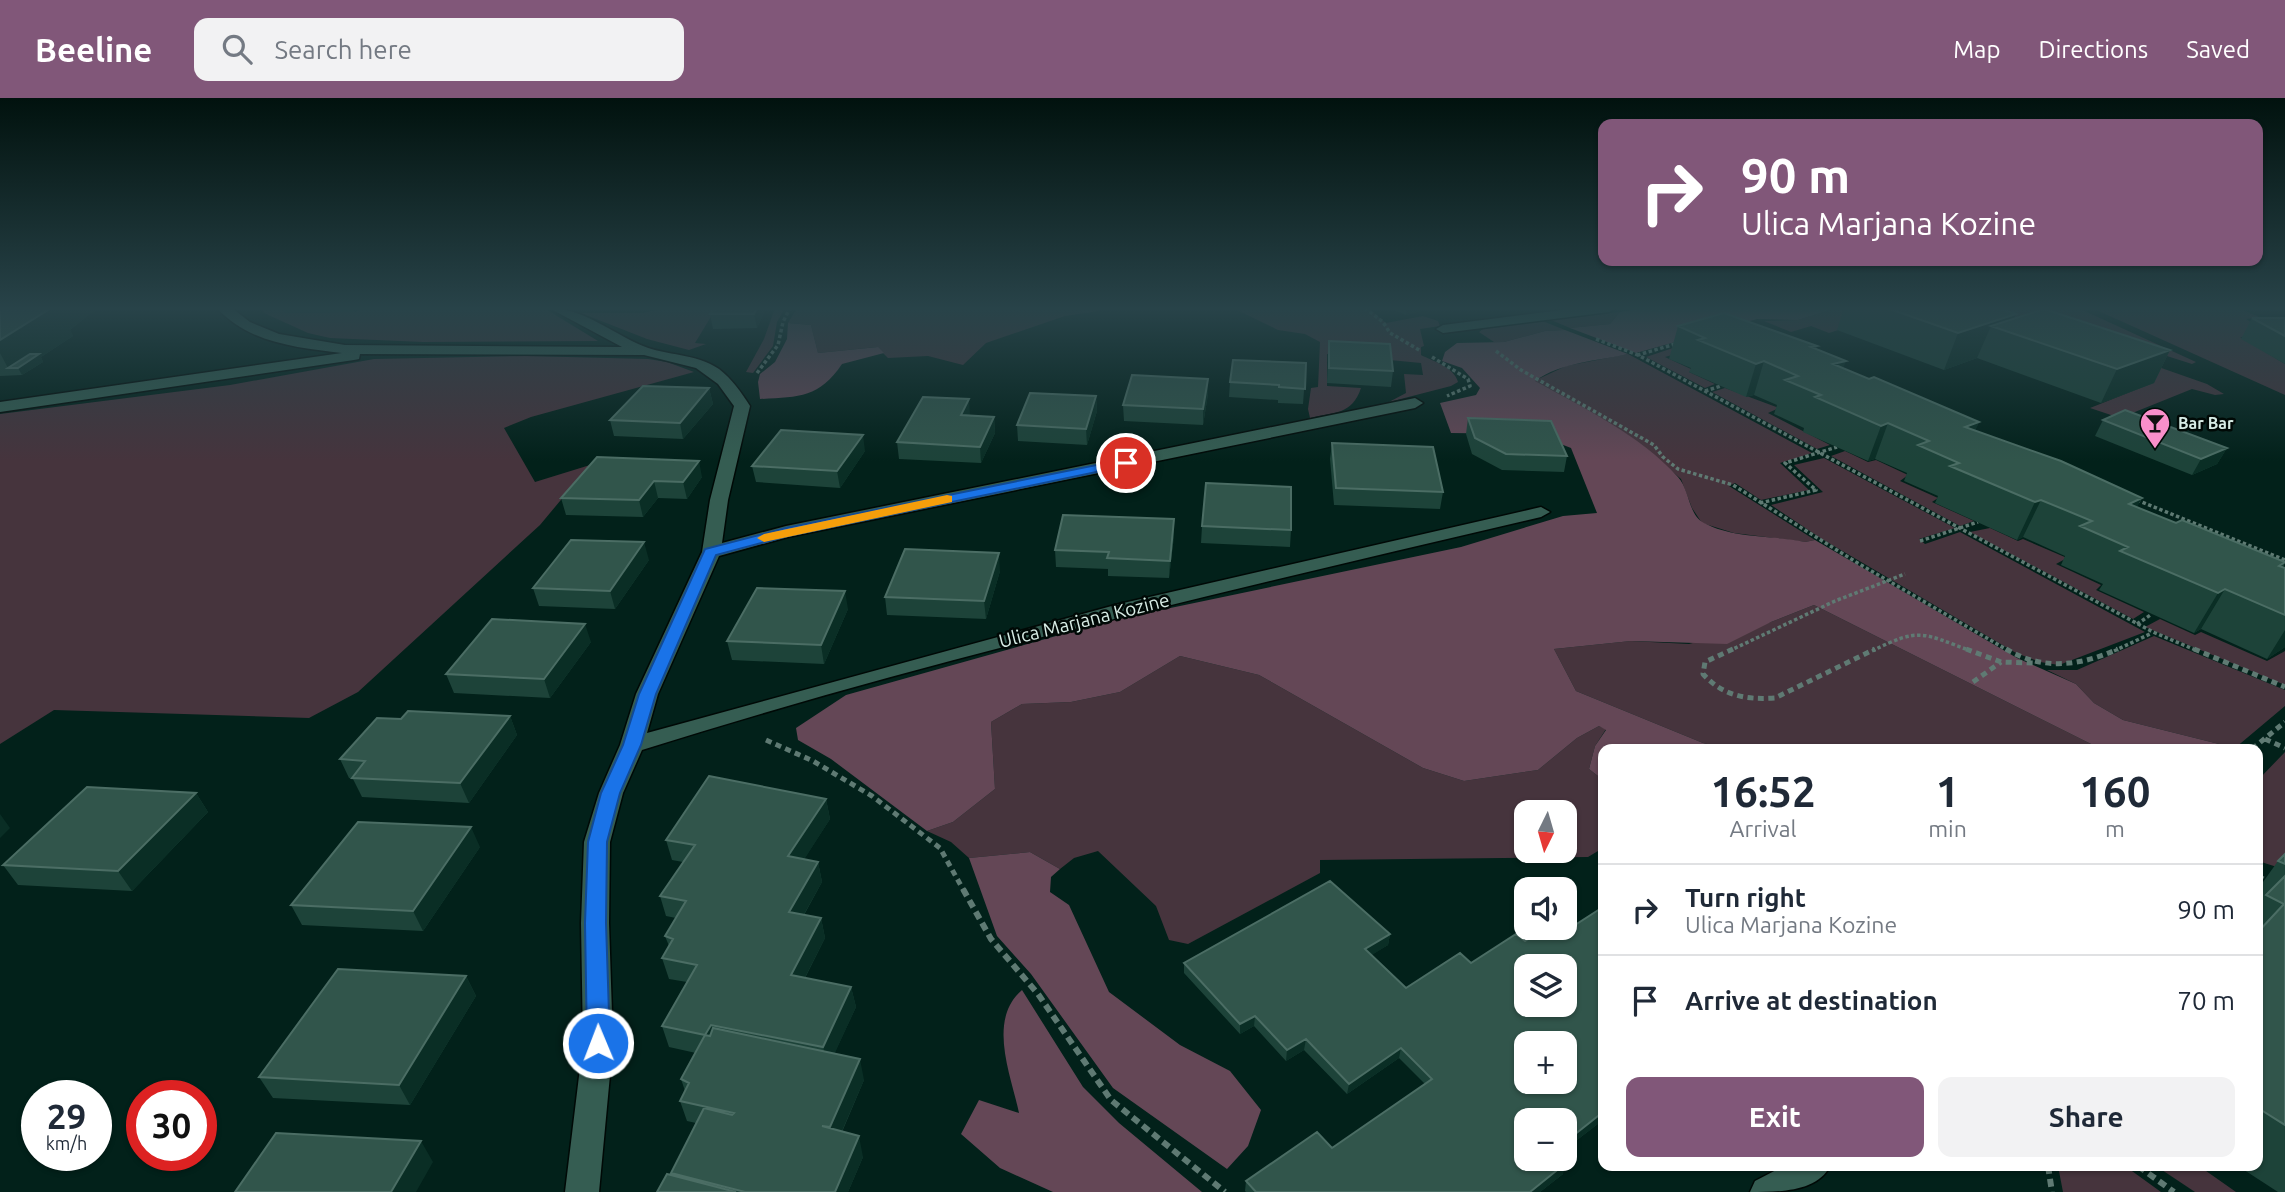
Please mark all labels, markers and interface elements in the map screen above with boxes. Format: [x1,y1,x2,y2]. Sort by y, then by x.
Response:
search box [194,18,684,81]
icon: search [218,30,256,68]
text: Beeline [35,31,152,68]
text: Search here [274,35,412,64]
text: Map [1953,36,2000,63]
text: Directions [2038,36,2148,63]
text: Saved [2186,36,2250,63]
icon: right [1626,147,1717,238]
text: 90 m [1741,147,1850,202]
text: Ulica Marjana Kozine [1741,205,2036,241]
bar icon: Bar Bar [2138,406,2172,450]
place label: Bar Bar [2178,414,2234,432]
pin [1096,433,1156,493]
icon: arrive [1107,444,1145,482]
street label: Ulica Marjana Kozine [996,588,1172,652]
text: 16:52 [1711,768,1816,815]
text: 1 [1936,768,1959,815]
text: 160 [2079,768,2150,815]
north arrow [1514,800,1577,863]
map controls [1514,800,1577,1171]
text: Arrival [1730,816,1797,841]
text: min [1928,816,1967,841]
text: m [2105,816,2125,841]
button: sound [1514,877,1577,940]
text: Turn right [1685,883,1806,912]
icon: right [1626,891,1664,929]
text: 90 m [2177,895,2235,924]
text: Ulica Marjana Kozine [1685,912,1897,937]
button: layers [1514,954,1577,1017]
icon: arrive [1626,982,1664,1020]
text: Arrive at destination [1685,986,1938,1015]
text: 70 m [2177,986,2235,1015]
position arrow [561,1006,635,1080]
button: + [1514,1031,1577,1094]
button: Exit [1626,1077,1924,1157]
button: Share [1938,1077,2235,1157]
speed limit sign: 30 [126,1080,217,1171]
text: 29 [47,1096,86,1136]
button: − [1514,1108,1577,1171]
text: km/h [46,1133,87,1153]

